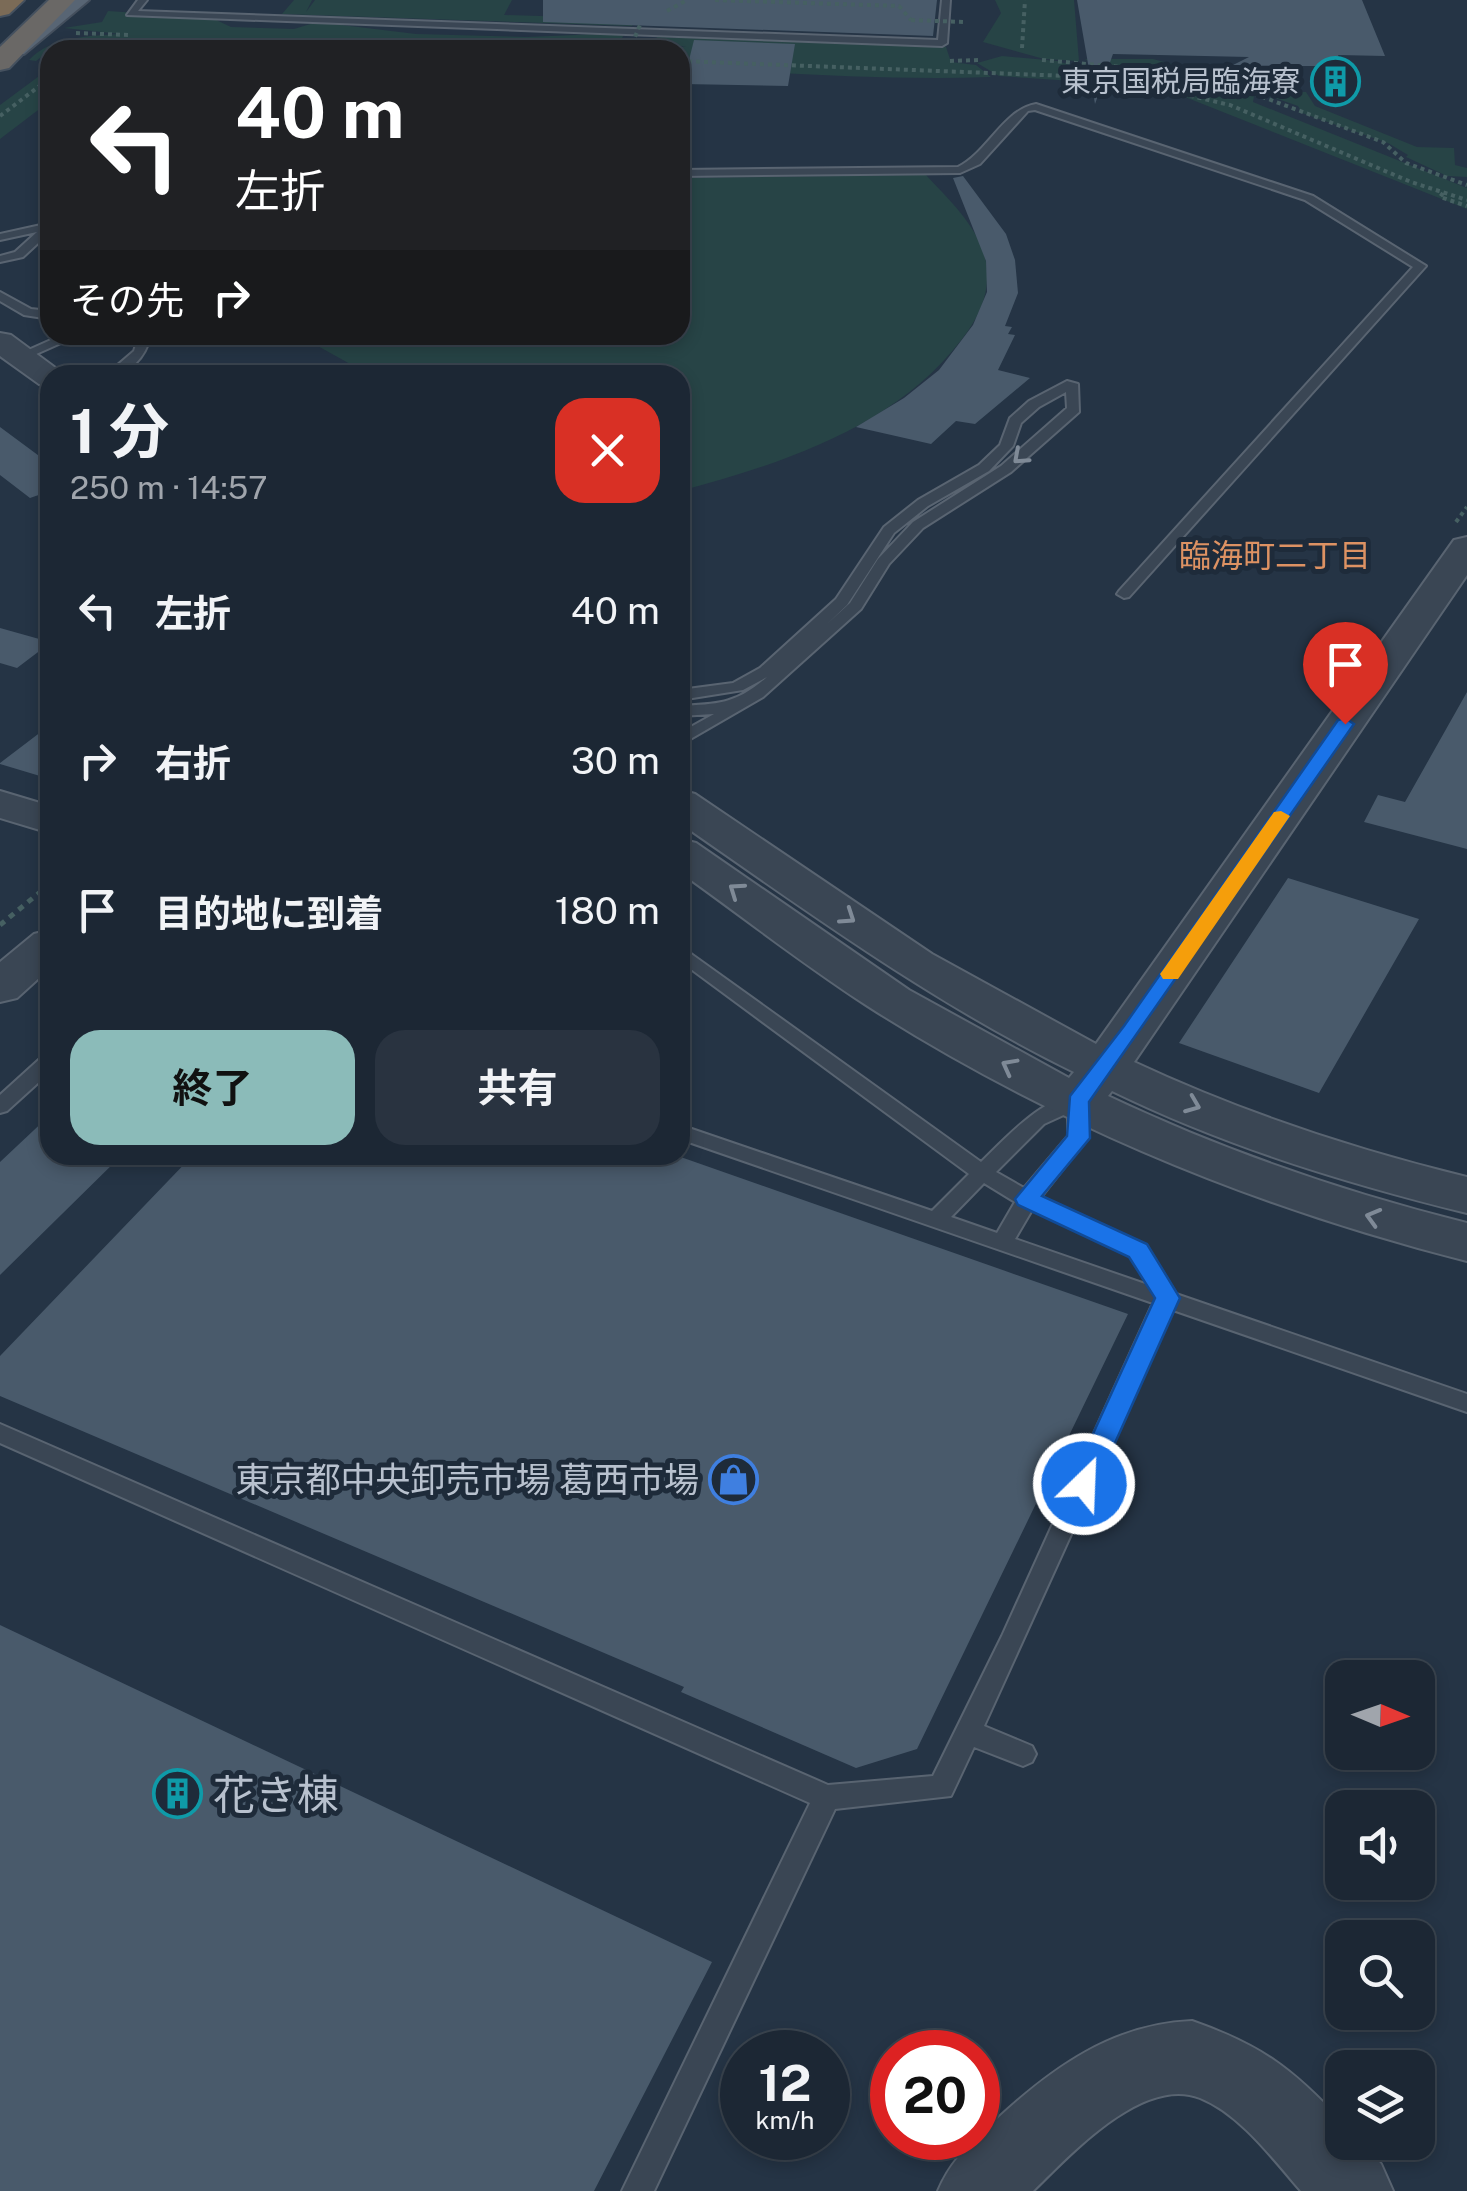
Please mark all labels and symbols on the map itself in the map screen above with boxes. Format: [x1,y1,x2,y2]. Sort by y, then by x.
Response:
building icon: 東京国税局臨海寮 [1310,55,1362,107]
place label: 東京国税局臨海寮 [1061,63,1301,99]
one-way arrow [1013,445,1032,463]
district label: 臨海町二丁目 [1179,537,1371,574]
pin [1303,622,1388,725]
one-way arrow [728,884,747,902]
one-way arrow [836,905,855,923]
one-way arrow [1001,1059,1019,1078]
one-way arrow [1183,1094,1201,1114]
one-way arrow [1365,1208,1382,1229]
position arrow [1032,1432,1136,1536]
shop icon: 東京都中央卸売市場 葛西市場 [708,1453,760,1505]
place label: 東京都中央卸売市場 葛西市場 [235,1459,699,1500]
north arrow [1325,1660,1435,1770]
building icon: 花き棟 [152,1768,204,1820]
place label: 花き棟 [213,1770,339,1819]
speed limit sign: 20 [870,2030,1000,2160]

